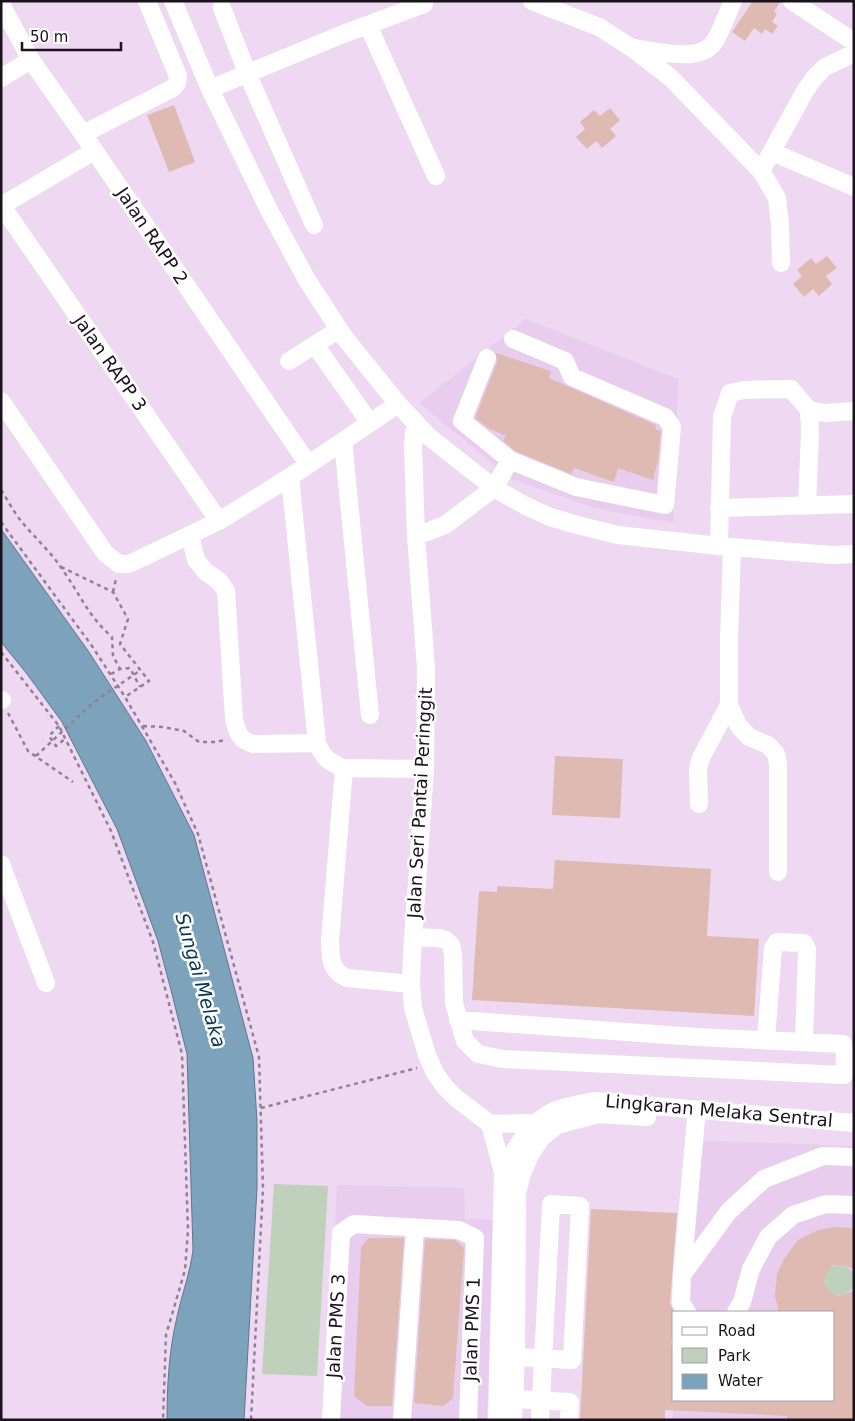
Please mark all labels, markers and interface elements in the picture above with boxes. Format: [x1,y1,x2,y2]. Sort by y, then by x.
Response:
scale bar [22,20,121,52]
text: 50 m [30,28,68,46]
street label: Jalan RAPP 2 [112,182,193,288]
street label: Jalan RAPP 3 [69,310,151,415]
street label: Jalan Seri Pantai Peringgit [403,687,436,920]
water label: Sungai Melaka [171,910,231,1050]
street label: Lingkaran Melaka Sentral [604,1090,834,1131]
street label: Jalan PMS 3 [322,1273,349,1380]
street label: Jalan PMS 1 [459,1276,484,1383]
legend [672,1311,835,1401]
text: Road [718,1322,756,1340]
text: Park [718,1347,751,1365]
text: Water [718,1372,763,1390]

